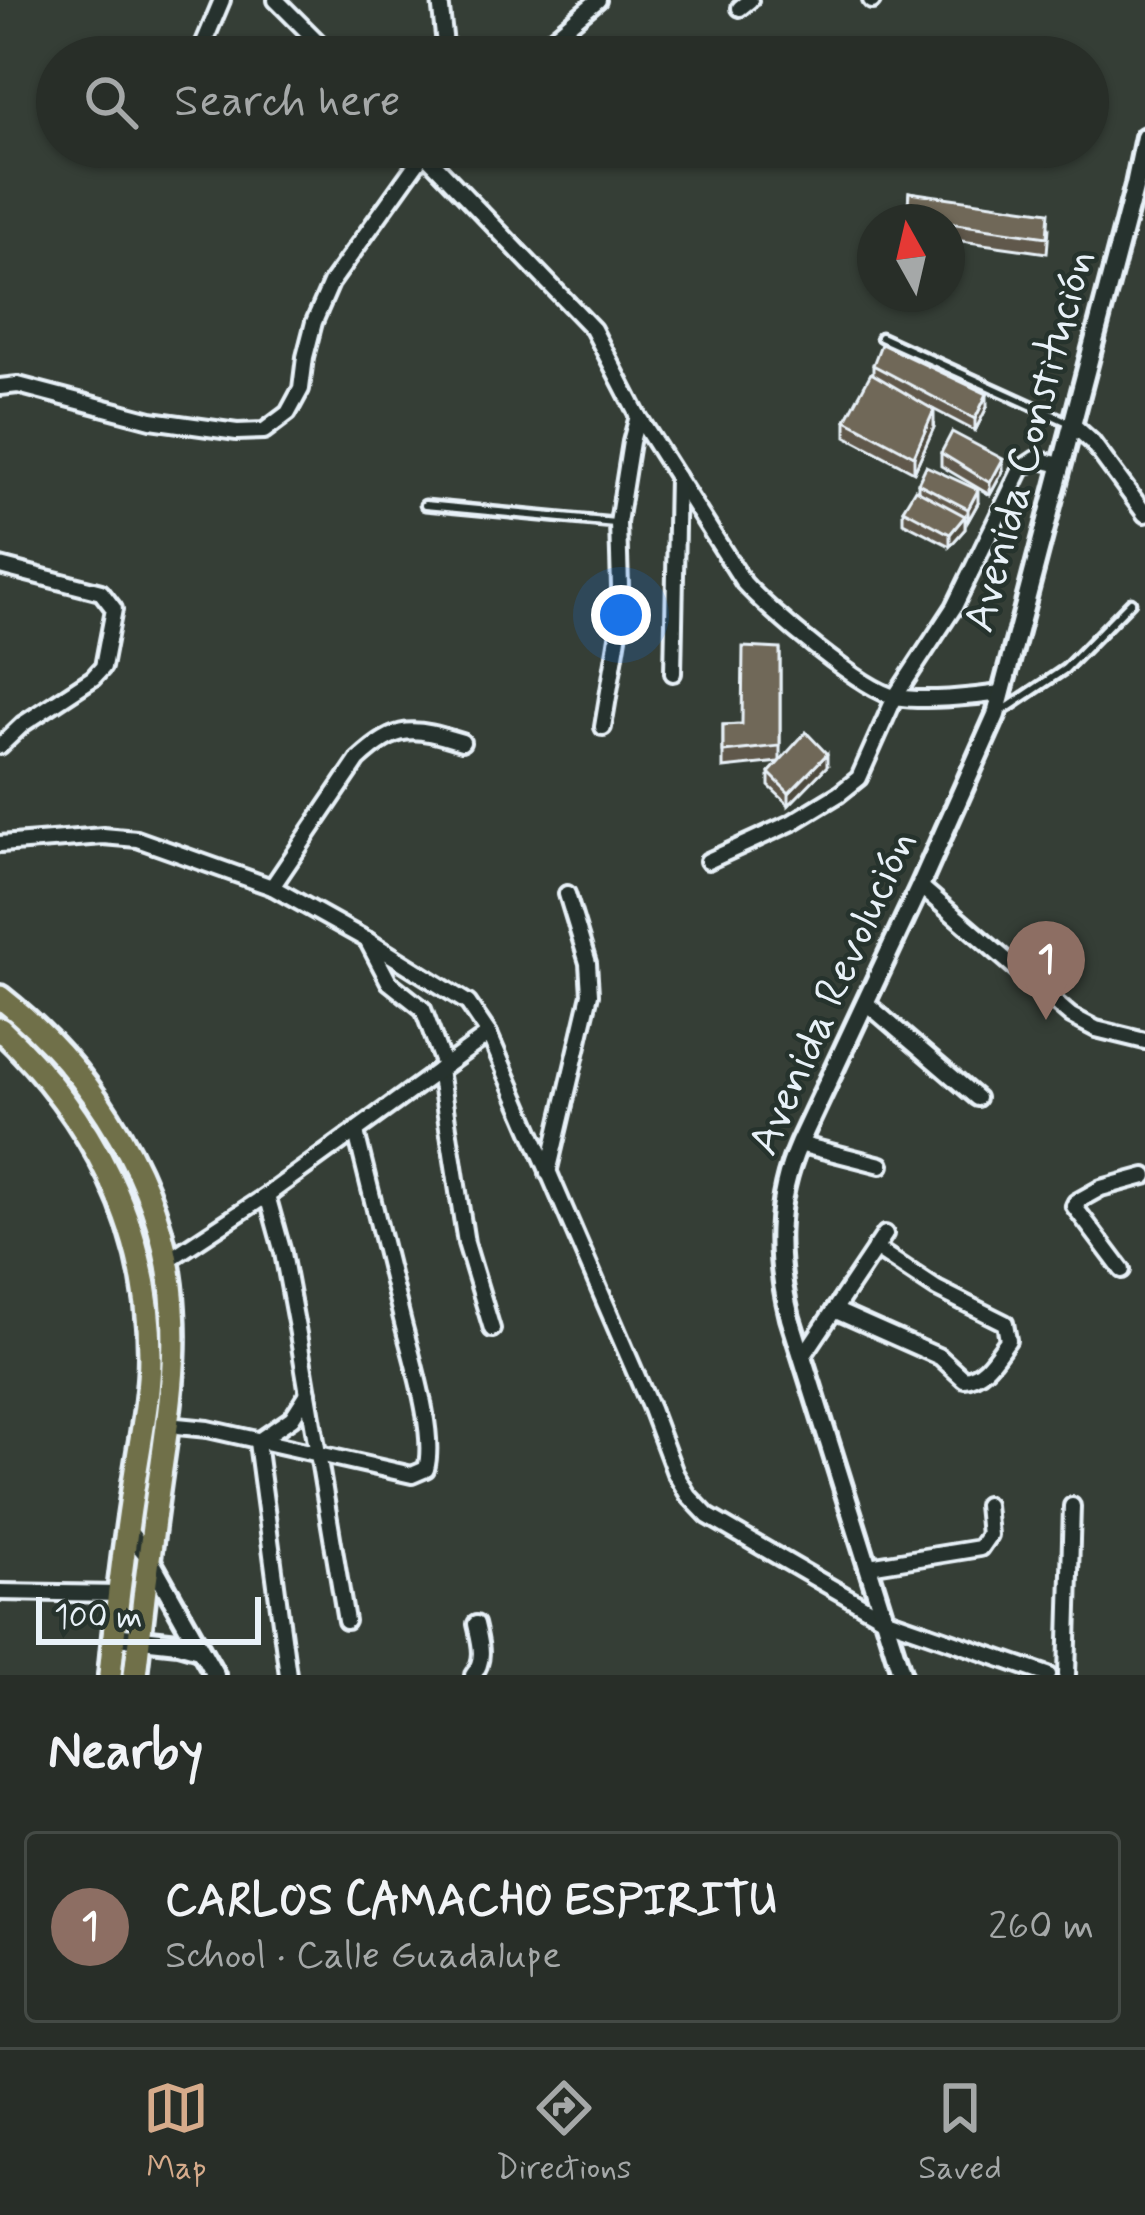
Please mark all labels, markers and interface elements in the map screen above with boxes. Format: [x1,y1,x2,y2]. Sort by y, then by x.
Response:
search box [36,36,1109,168]
icon: search [78,69,144,135]
text: Search here [174,73,401,132]
north arrow [857,204,965,312]
street label: Avenida Constitución [951,243,1109,639]
your location [591,585,651,645]
street label: Avenida Revolución [735,821,931,1165]
pin: 1 [1007,921,1085,1020]
scale bar [36,1591,261,1644]
text: 100 m [54,1596,143,1640]
text: Nearby [48,1720,203,1786]
text: CARLOS CAMACHO ESPIRITU [165,1872,777,1931]
text: 1 [81,1902,99,1953]
text: 260 m [988,1902,1094,1953]
text: School · Calle Guadalupe [165,1931,561,1982]
tab: Map [143,2075,209,2191]
tab: Directions [496,2075,632,2191]
tab: Saved [918,2075,1002,2191]

